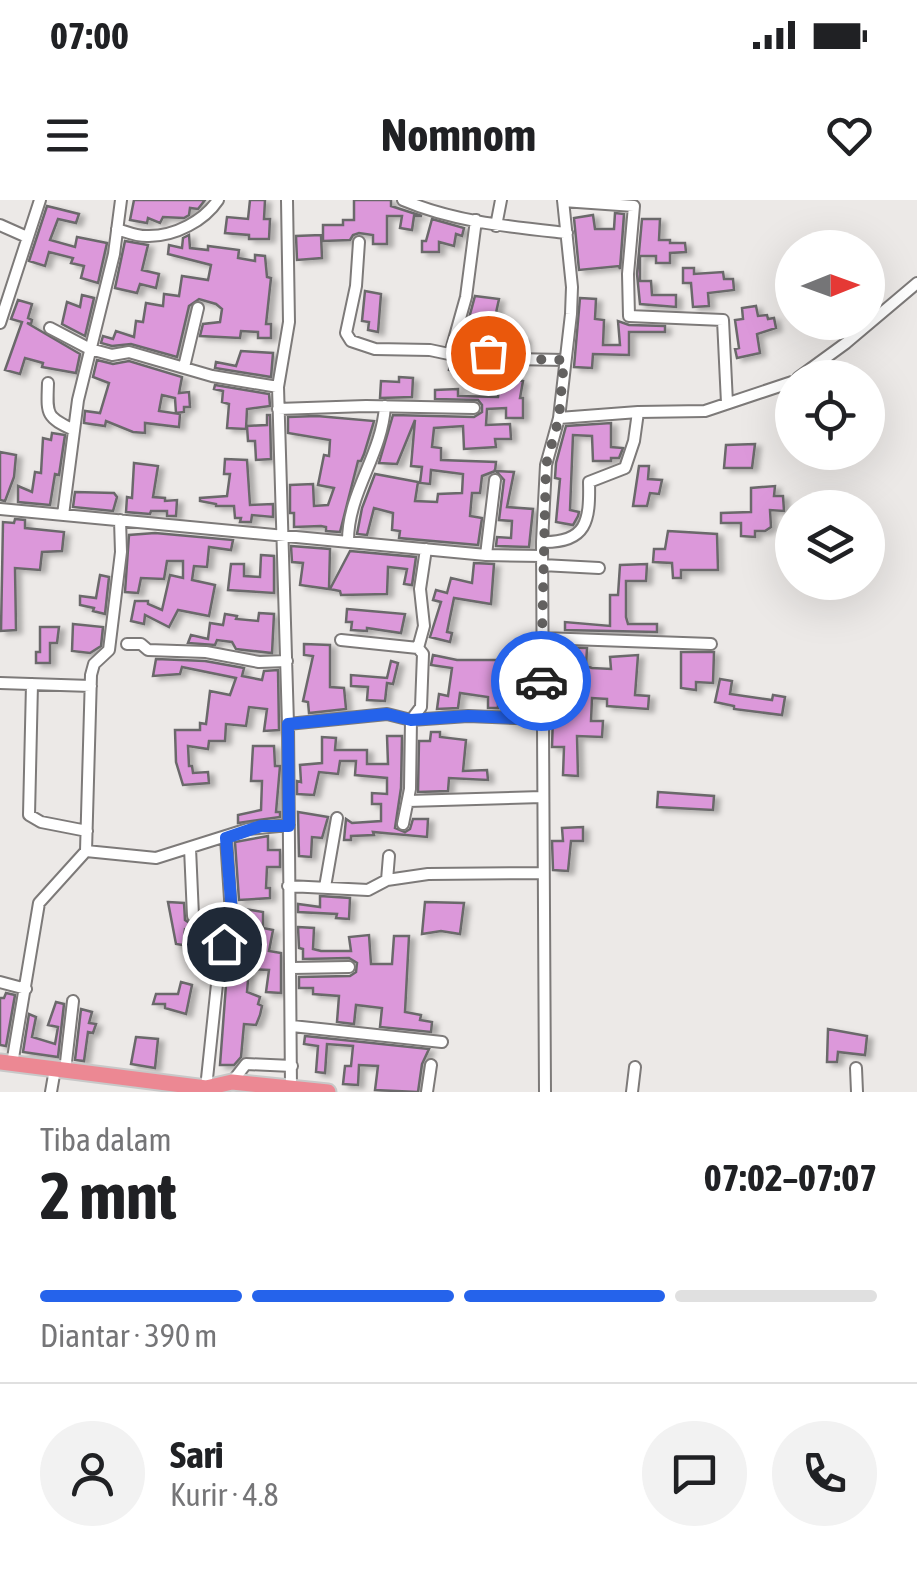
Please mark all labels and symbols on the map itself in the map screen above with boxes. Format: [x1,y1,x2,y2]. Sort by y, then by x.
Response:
north arrow [775,230,885,340]
pin [446,311,531,396]
courier [491,631,591,731]
pin [182,902,267,987]

